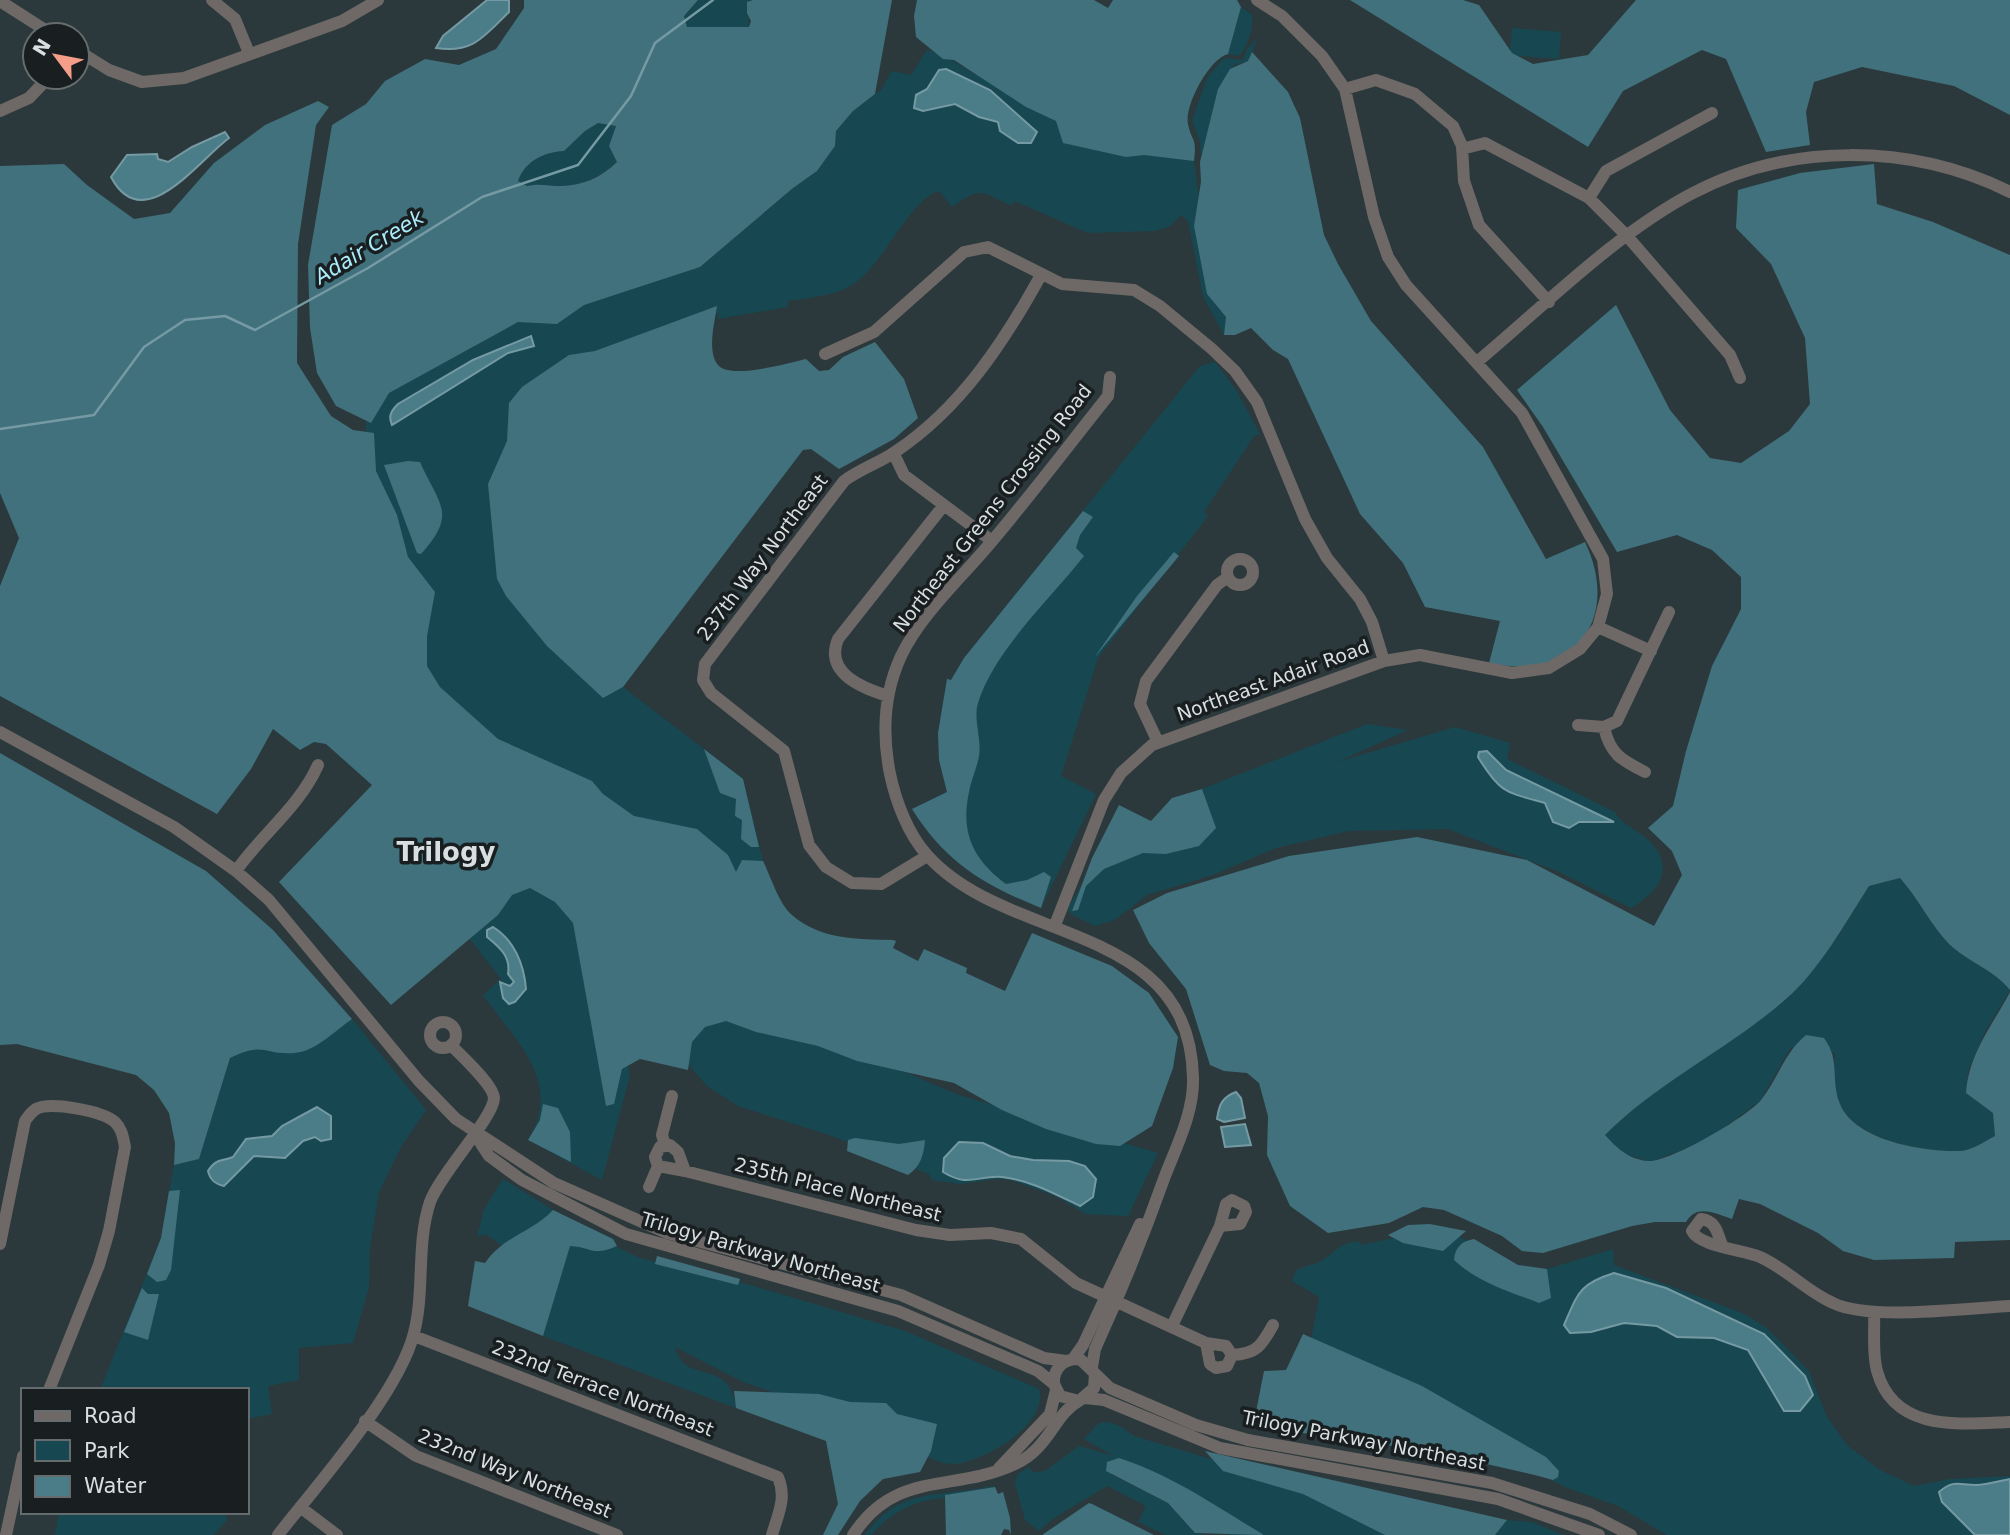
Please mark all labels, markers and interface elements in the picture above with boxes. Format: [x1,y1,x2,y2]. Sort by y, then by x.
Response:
north arrow [21,21,91,91]
text: N [28,34,55,60]
water label: Adair Creek [308,205,429,290]
street label: Northeast Greens Crossing Road [888,380,1096,636]
street label: 237th Way Northeast [692,470,832,644]
street label: Northeast Adair Road [1174,635,1372,725]
district label: Trilogy [397,837,496,867]
street label: 235th Place Northeast [732,1153,944,1225]
street label: Trilogy Parkway Northeast [638,1207,883,1297]
street label: 232nd Terrace Northeast [489,1336,717,1440]
legend [21,1388,248,1514]
text: Road [84,1404,137,1428]
street label: Trilogy Parkway Northeast [1239,1405,1488,1474]
street label: 232nd Way Northeast [415,1424,615,1522]
text: Park [84,1439,130,1463]
text: Water [84,1474,146,1498]

